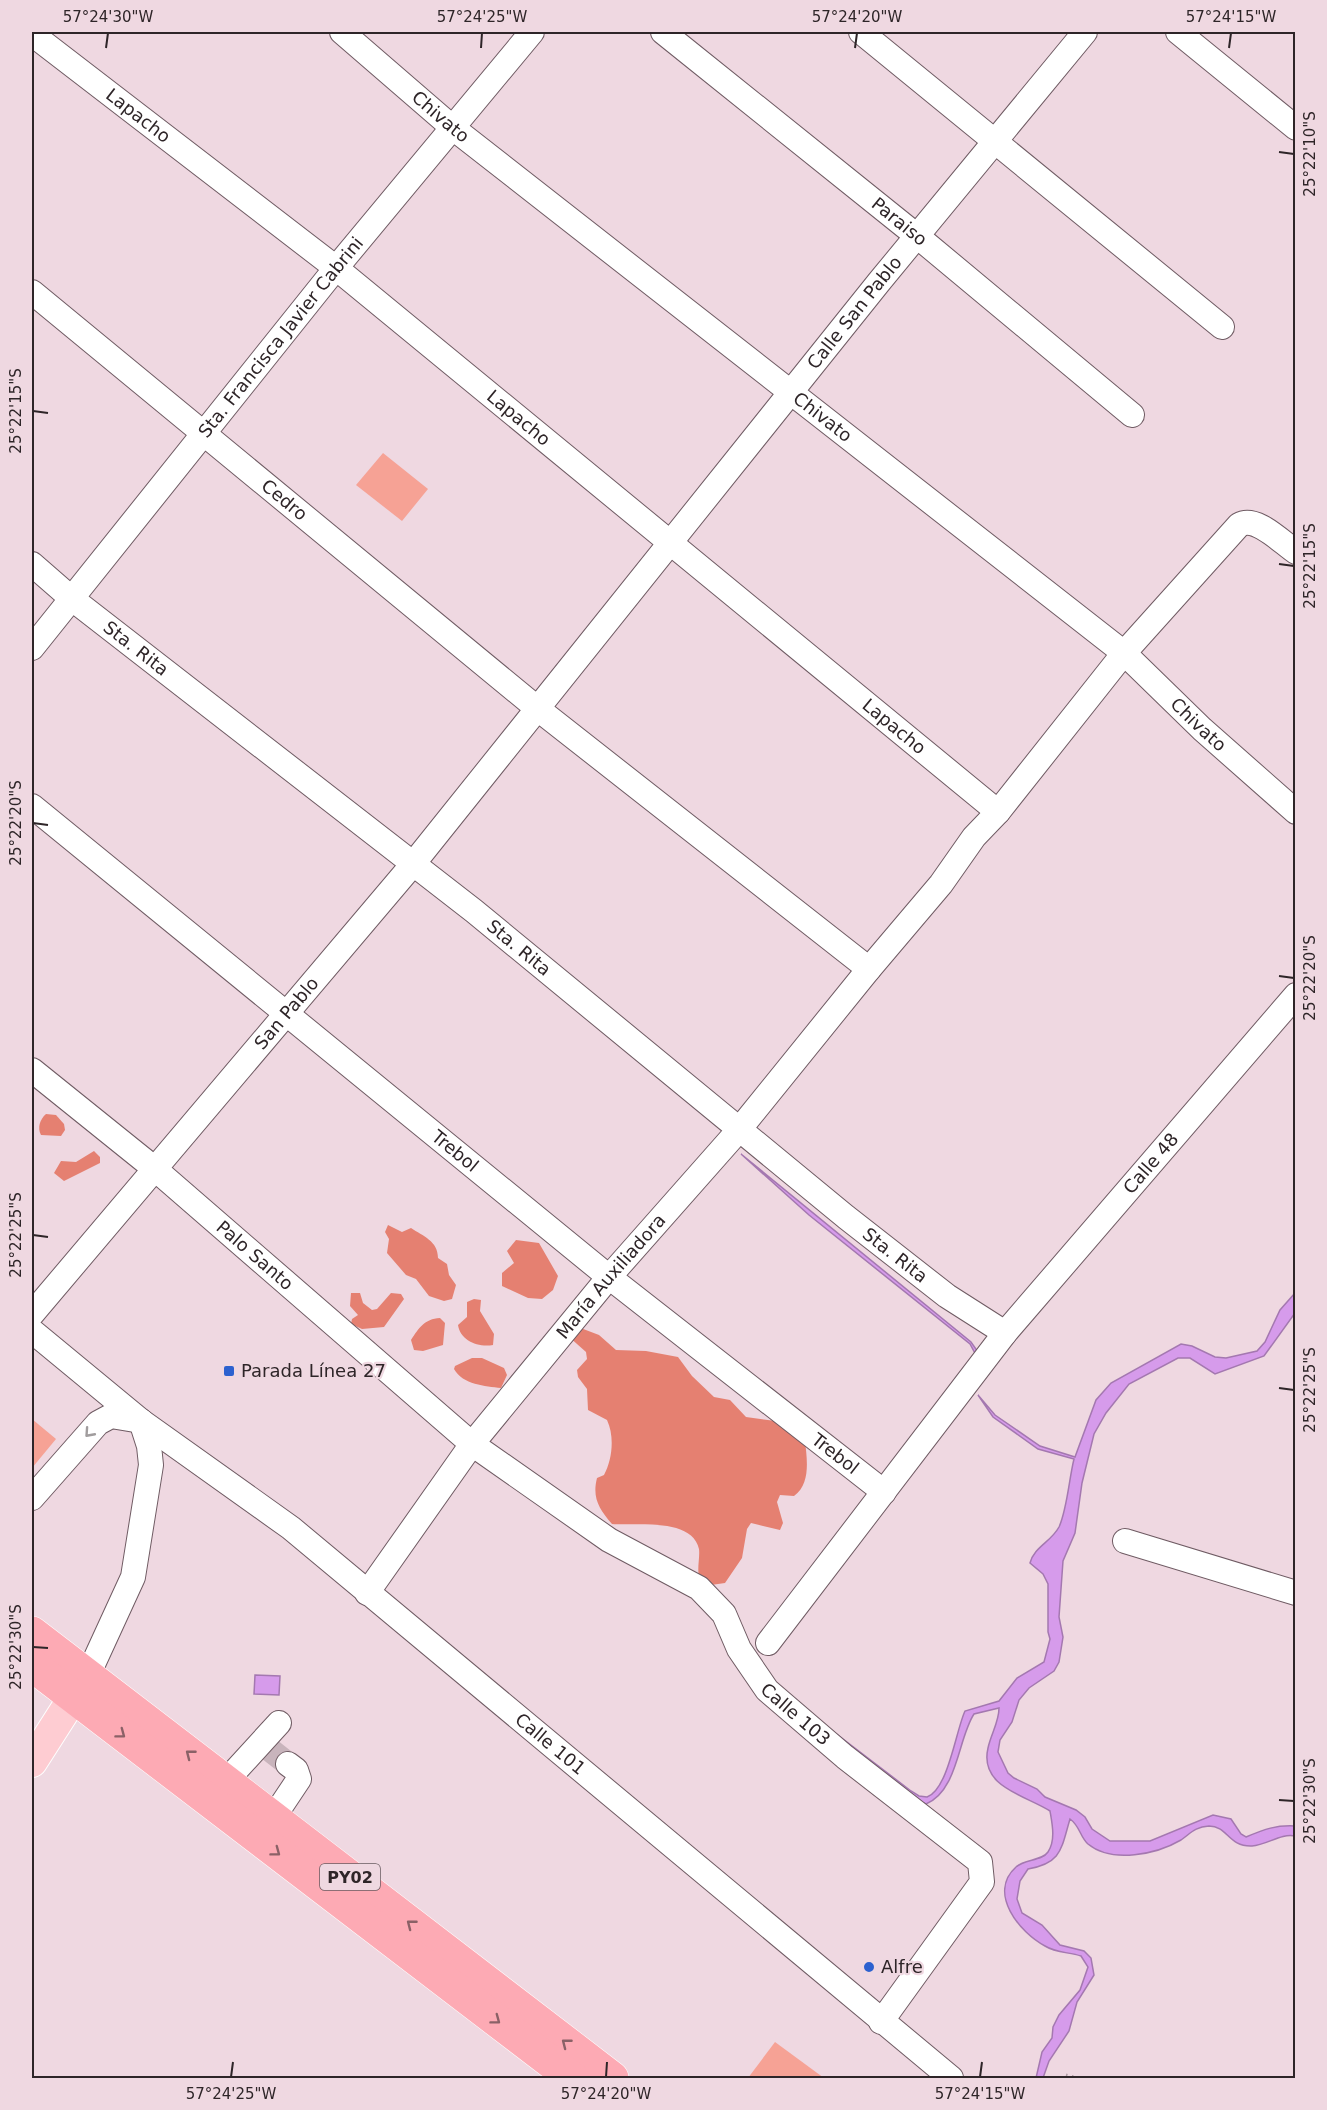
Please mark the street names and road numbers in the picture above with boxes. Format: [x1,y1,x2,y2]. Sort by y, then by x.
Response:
street label: Lapacho [102,84,175,147]
street label: Chivato [408,86,474,147]
street label: Paraiso [868,193,931,250]
street label: Sta. Francisca Javier Cabrini [194,233,367,441]
street label: Calle San Pablo [803,252,906,373]
street label: Lapacho [483,385,555,450]
street label: Chivato [789,387,856,446]
street label: Cedro [257,475,312,525]
street label: Sta. Rita [100,616,173,680]
street label: Chivato [1166,693,1231,756]
street label: Lapacho [858,694,930,758]
street label: Sta. Rita [483,915,555,980]
street label: San Pablo [250,973,323,1053]
street label: Trebol [427,1125,483,1176]
street label: Calle 48 [1119,1128,1183,1198]
street label: María Auxiliadora [552,1210,670,1343]
street label: Palo Santo [212,1216,298,1294]
street label: Sta. Rita [859,1223,932,1287]
street label: Trebol [807,1428,863,1478]
street label: Calle 103 [757,1678,835,1750]
street label: Calle 101 [511,1708,590,1779]
road number: PY02 [320,1864,380,1890]

